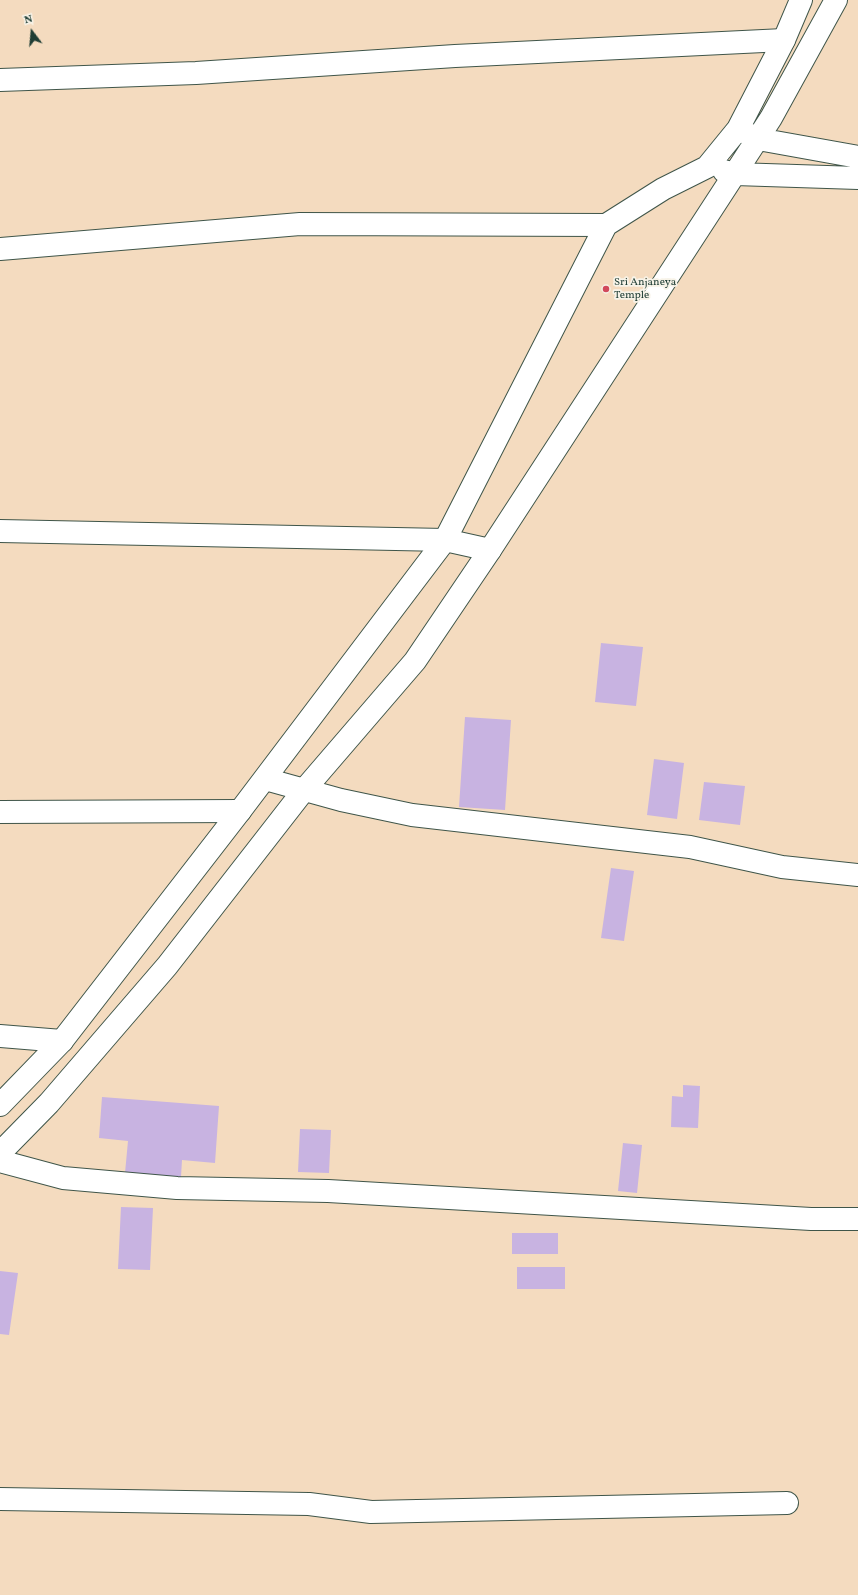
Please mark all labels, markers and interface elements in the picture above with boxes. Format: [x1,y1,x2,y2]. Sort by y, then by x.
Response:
north arrow [12,12,52,52]
text: N [23,12,34,28]
place label: Sri Anjaneya Temple [614,276,676,302]
marker: Sri Anjaneya Temple [601,284,611,294]

